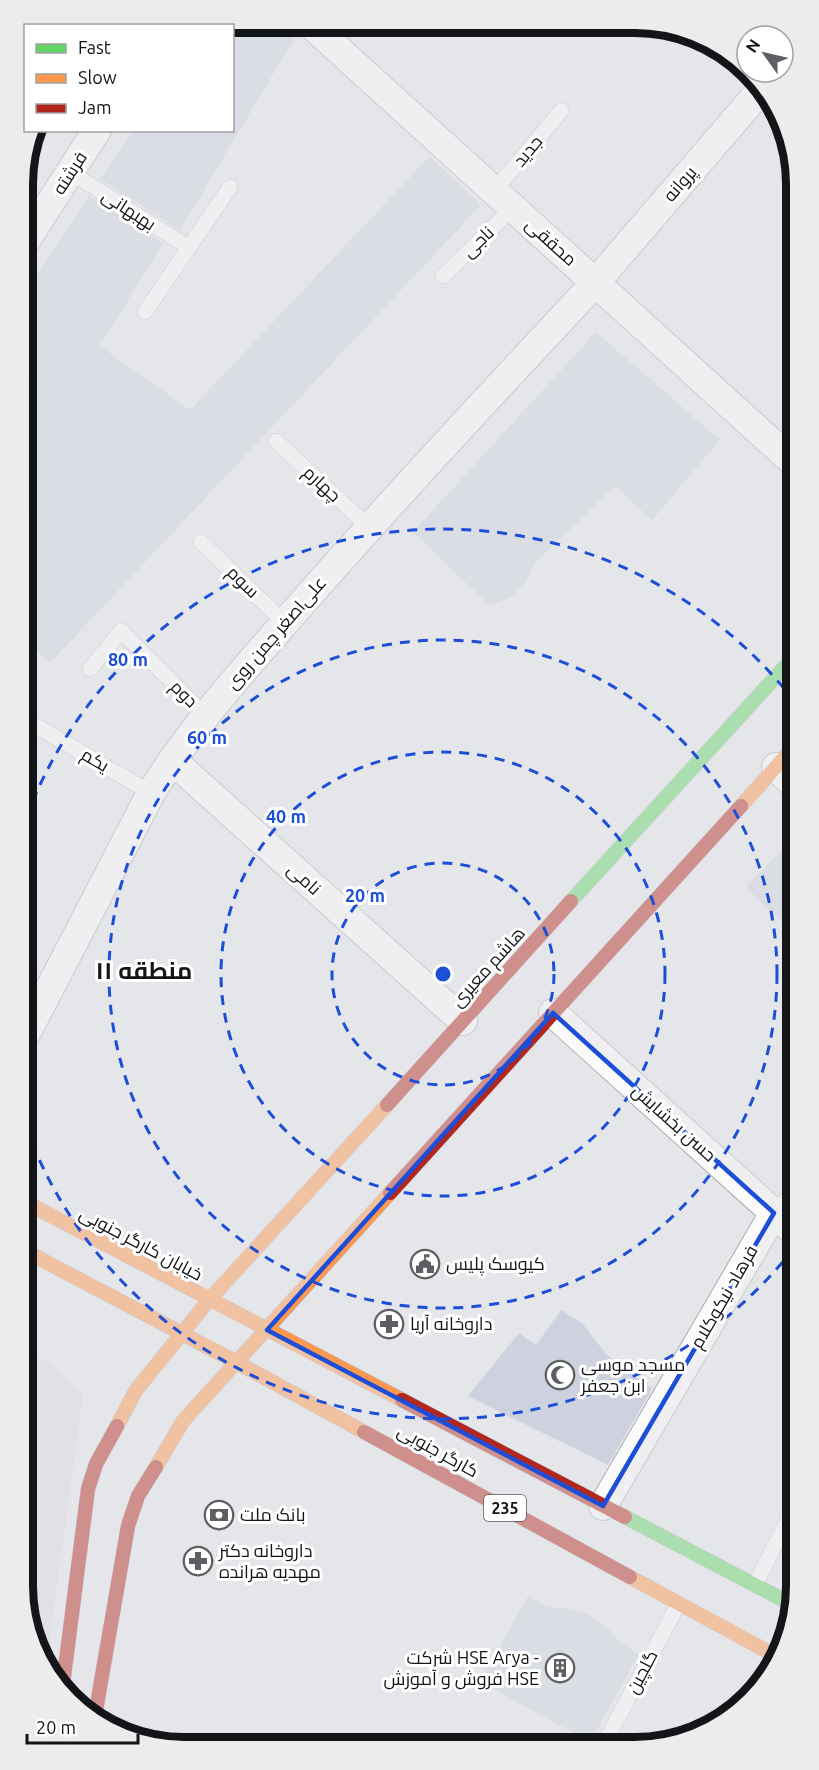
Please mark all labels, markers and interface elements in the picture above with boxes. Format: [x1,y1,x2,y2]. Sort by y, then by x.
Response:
legend [24,24,234,132]
north arrow [735,24,795,84]
text: N [742,36,763,56]
text: Fast [78,37,111,57]
text: Slow [78,67,117,87]
text: Jam [78,97,112,117]
street label: جدید [509,131,546,170]
street label: فرشته [48,147,92,199]
street label: پروانه [659,162,702,207]
street label: بهبهانی [98,184,160,236]
street label: محققی [521,213,581,271]
street label: ناجی [457,222,499,262]
street label: چهارم [298,461,345,508]
street label: سوم [222,561,264,603]
street label: علی‌اصغر چمن روی [221,572,332,695]
text: 80 m [108,649,148,669]
street label: دوم [165,676,202,713]
text: 60 m [187,727,227,747]
street label: یکم [77,743,113,778]
text: 40 m [266,806,306,826]
street label: نامی [283,858,325,900]
text: 20 m [345,885,385,905]
street label: هاشم معیری [446,922,530,1012]
district label: منطقه ۱۱ [96,957,192,984]
centre of rings [433,964,453,984]
street label: حسن بخشایش [627,1080,721,1166]
street label: خیابان کارگر جنوبی [76,1202,206,1286]
street label: فرهاد نیکوکلام [686,1241,763,1353]
public building icon: کیوسک پلیس [409,1248,441,1280]
place label: کیوسک پلیس [446,1253,545,1276]
pharmacy icon: داروخانه آریا [373,1308,405,1340]
place label: داروخانه آریا [410,1313,492,1335]
place label: مسجد موسی‌ ابن‌ جعفر [580,1354,685,1397]
mosque icon: مسجد موسی‌ ابن‌ جعفر [544,1359,576,1391]
street label: کارگر جنوبی [394,1420,482,1482]
road number: 235 [484,1495,526,1521]
bank icon: بانک ملت [203,1499,235,1531]
place label: بانک ملت [240,1504,306,1524]
place label: داروخانه دکتر مهدیه هرانده [218,1540,321,1583]
pharmacy icon: داروخانه دکتر مهدیه هرانده [182,1545,214,1577]
street label: گلچین [621,1646,663,1698]
place label: شرکت HSE Arya - فروش و آموزش HSE [383,1647,539,1690]
building icon: شرکت HSE Arya - فروش و آموزش HSE [544,1652,576,1684]
scale bar [27,1707,138,1745]
text: 20 m [36,1717,76,1737]

